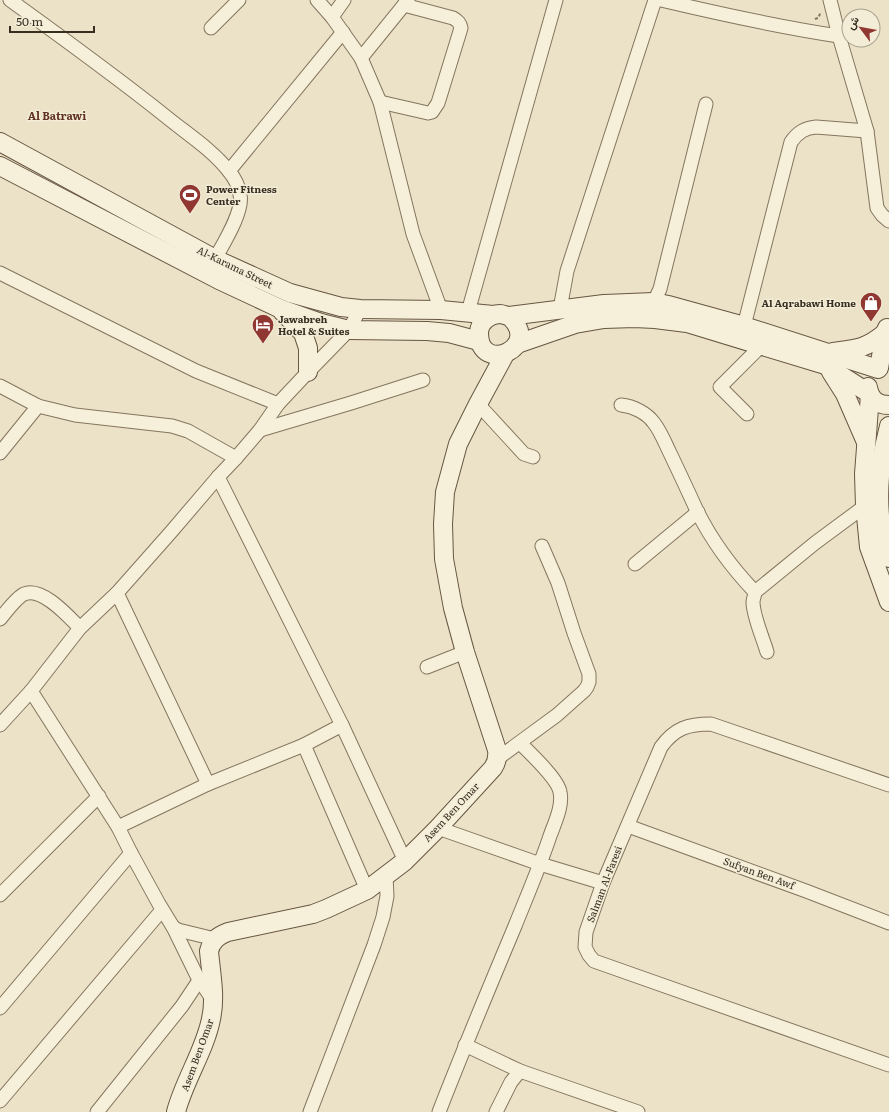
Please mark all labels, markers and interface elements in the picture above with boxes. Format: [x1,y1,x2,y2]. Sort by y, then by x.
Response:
scale bar [10,8,94,34]
north arrow [841,8,881,48]
text: 50 m [16,12,43,30]
text: ش [841,12,862,32]
district label: Al Batrawi [28,107,86,123]
place label: Power Fitness Center [206,181,277,208]
sports icon: Power Fitness Center [177,182,203,215]
street label: Al-Karama Street [195,242,276,291]
shop icon: Al Aqrabawi Home [858,290,884,323]
place label: Al Aqrabawi Home [761,295,856,310]
place label: Jawabreh Hotel & Suites [278,311,349,338]
hotel icon: Jawabreh Hotel & Suites [250,312,276,345]
street label: Asem Ben Omar [419,778,482,845]
street label: Salman Al-Faresi [582,843,625,924]
street label: Sufyan Ben Awf [721,853,798,893]
street label: Asem Ben Omar [176,1016,217,1093]

